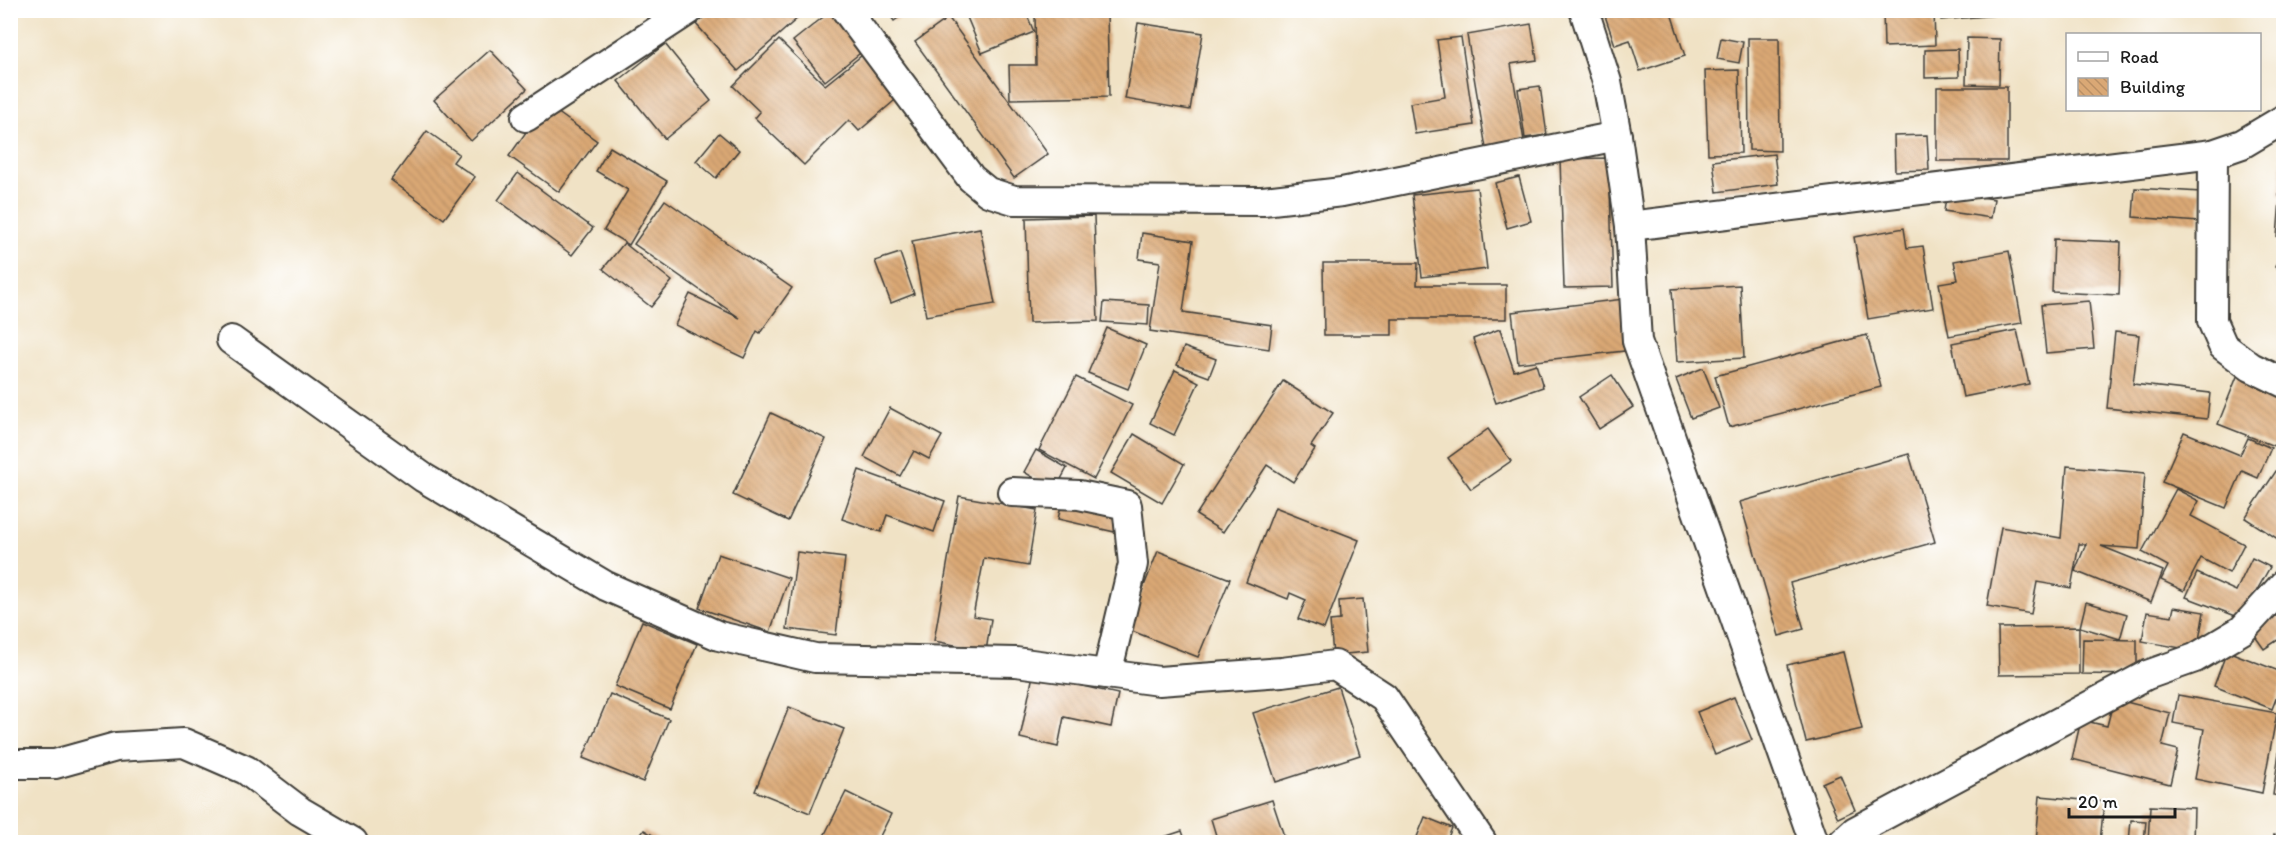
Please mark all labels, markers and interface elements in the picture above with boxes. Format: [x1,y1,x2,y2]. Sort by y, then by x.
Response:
legend [2066,33,2261,111]
text: Road [2120,46,2159,68]
text: Building [2120,76,2186,98]
scale bar [2069,781,2176,819]
text: 20 m [2078,791,2118,813]

